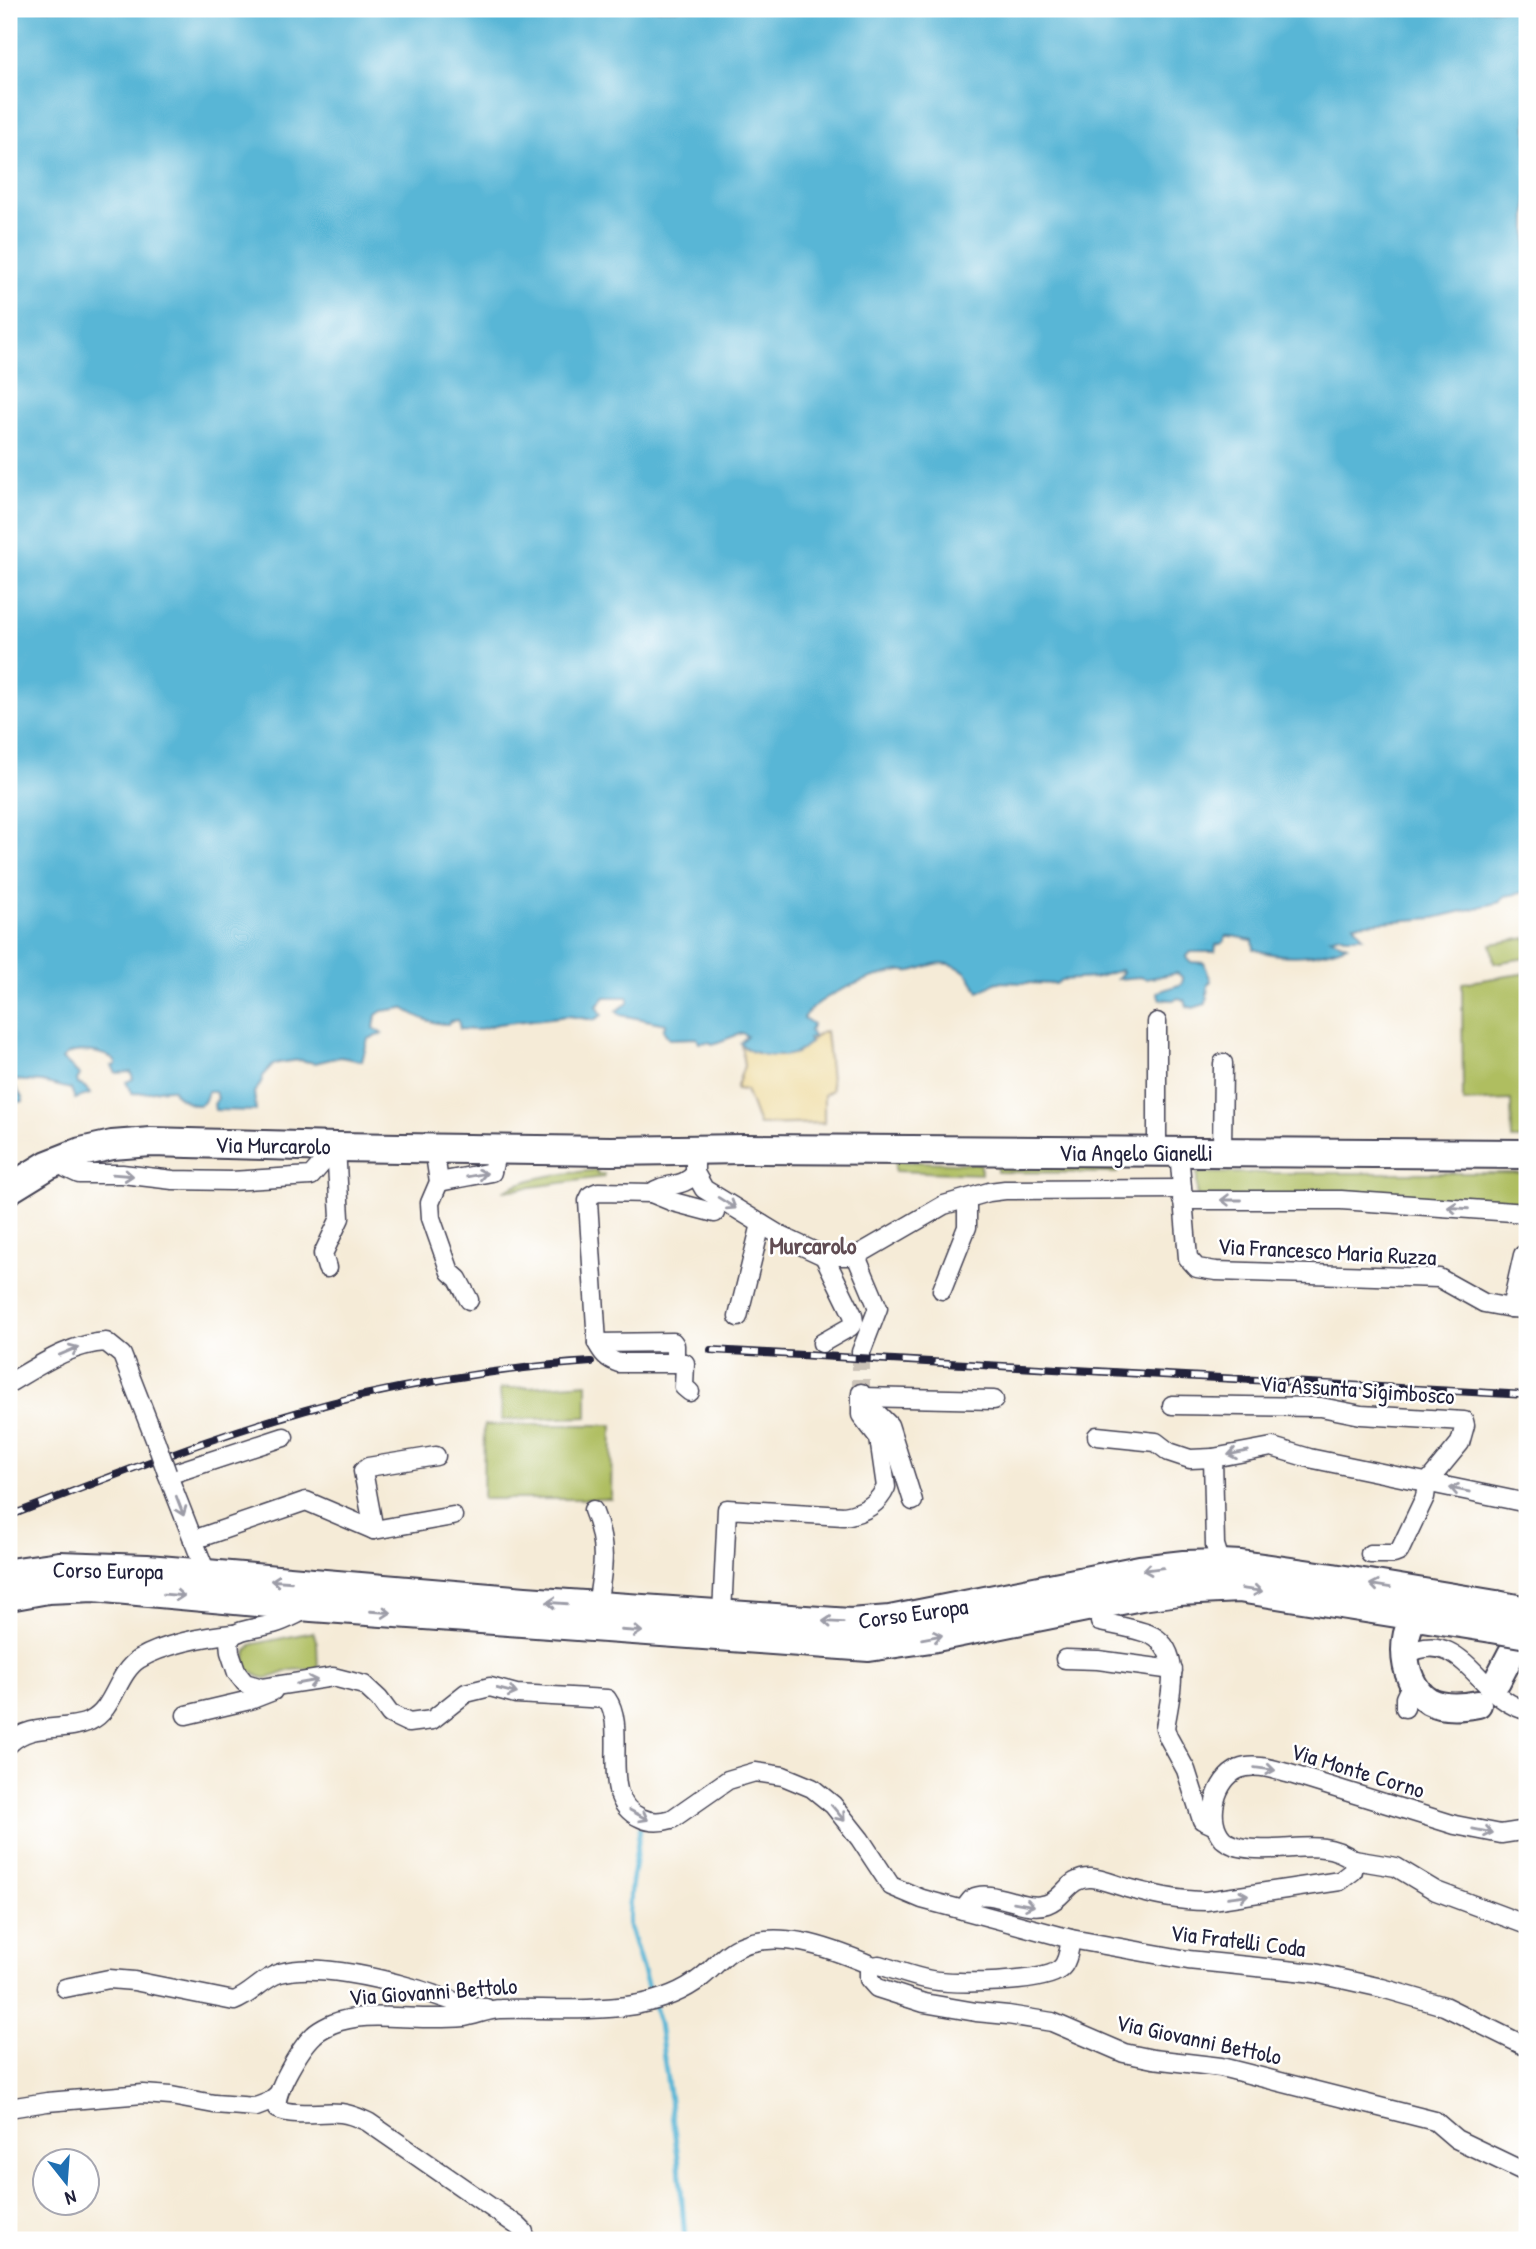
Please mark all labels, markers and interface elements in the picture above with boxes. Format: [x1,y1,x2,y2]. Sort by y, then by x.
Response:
street label: Via Murcarolo [215,1128,331,1162]
street label: Via Angelo Gianelli [1059,1137,1213,1168]
one-way arrow [465,1168,488,1181]
one-way arrow [111,1169,134,1182]
one-way arrow [1220,1193,1243,1207]
one-way arrow [716,1196,736,1210]
one-way arrow [1448,1201,1470,1214]
district label: Murcarolo [770,1229,857,1261]
street label: Via Francesco Maria Ruzza [1217,1230,1437,1272]
one-way arrow [58,1343,79,1356]
street label: Via Assunta Sigimbosco [1258,1367,1456,1411]
one-way arrow [1227,1447,1250,1461]
one-way arrow [1449,1482,1472,1496]
one-way arrow [175,1495,188,1517]
street label: Corso Europa [52,1554,164,1586]
one-way arrow [1142,1562,1165,1575]
one-way arrow [271,1574,293,1587]
one-way arrow [1369,1579,1392,1592]
one-way arrow [1241,1584,1263,1597]
one-way arrow [162,1589,185,1602]
street label: Corso Europa [856,1590,970,1636]
one-way arrow [546,1596,569,1609]
one-way arrow [369,1606,391,1619]
one-way arrow [822,1615,845,1628]
one-way arrow [620,1625,643,1638]
one-way arrow [920,1630,943,1644]
one-way arrow [295,1675,318,1688]
one-way arrow [495,1685,518,1698]
street label: Via Monte Corno [1287,1735,1429,1805]
one-way arrow [1253,1763,1276,1776]
one-way arrow [830,1803,846,1821]
one-way arrow [628,1808,648,1822]
one-way arrow [1471,1824,1494,1838]
one-way arrow [1227,1890,1249,1903]
one-way arrow [1012,1898,1035,1911]
street label: Via Fratelli Coda [1169,1916,1307,1964]
street label: Via Giovanni Bettolo [348,1970,518,2012]
street label: Via Giovanni Bettolo [1113,2006,1285,2072]
north arrow [32,2148,102,2218]
text: N [62,2184,80,2212]

